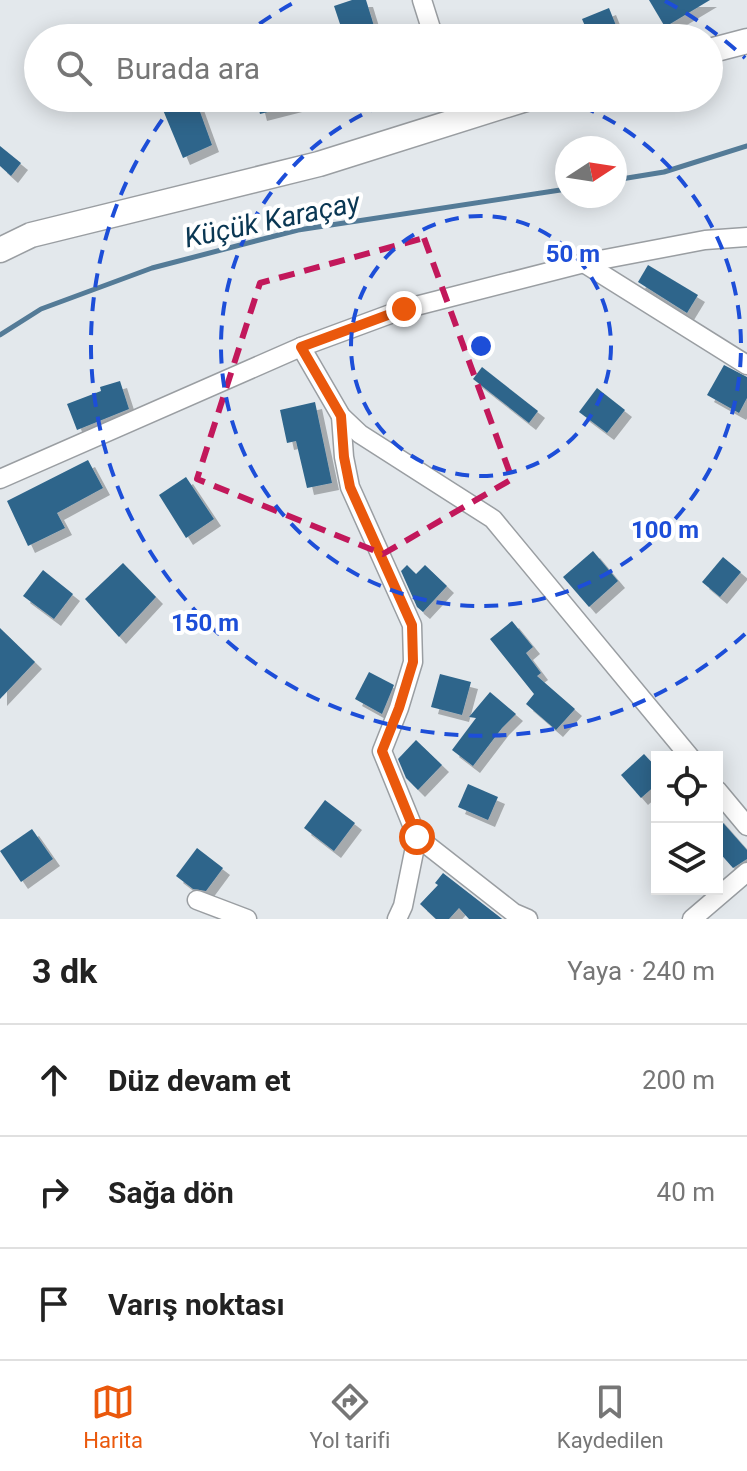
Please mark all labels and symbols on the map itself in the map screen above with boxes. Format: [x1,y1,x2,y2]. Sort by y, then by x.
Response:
north arrow [555,136,627,208]
water label: Küçük Karaçay [181,185,364,255]
text: 50 m [546,240,600,268]
route end [386,291,422,327]
centre of rings [467,332,495,360]
text: 100 m [631,516,699,544]
text: 150 m [171,609,239,637]
route start [399,819,435,855]

